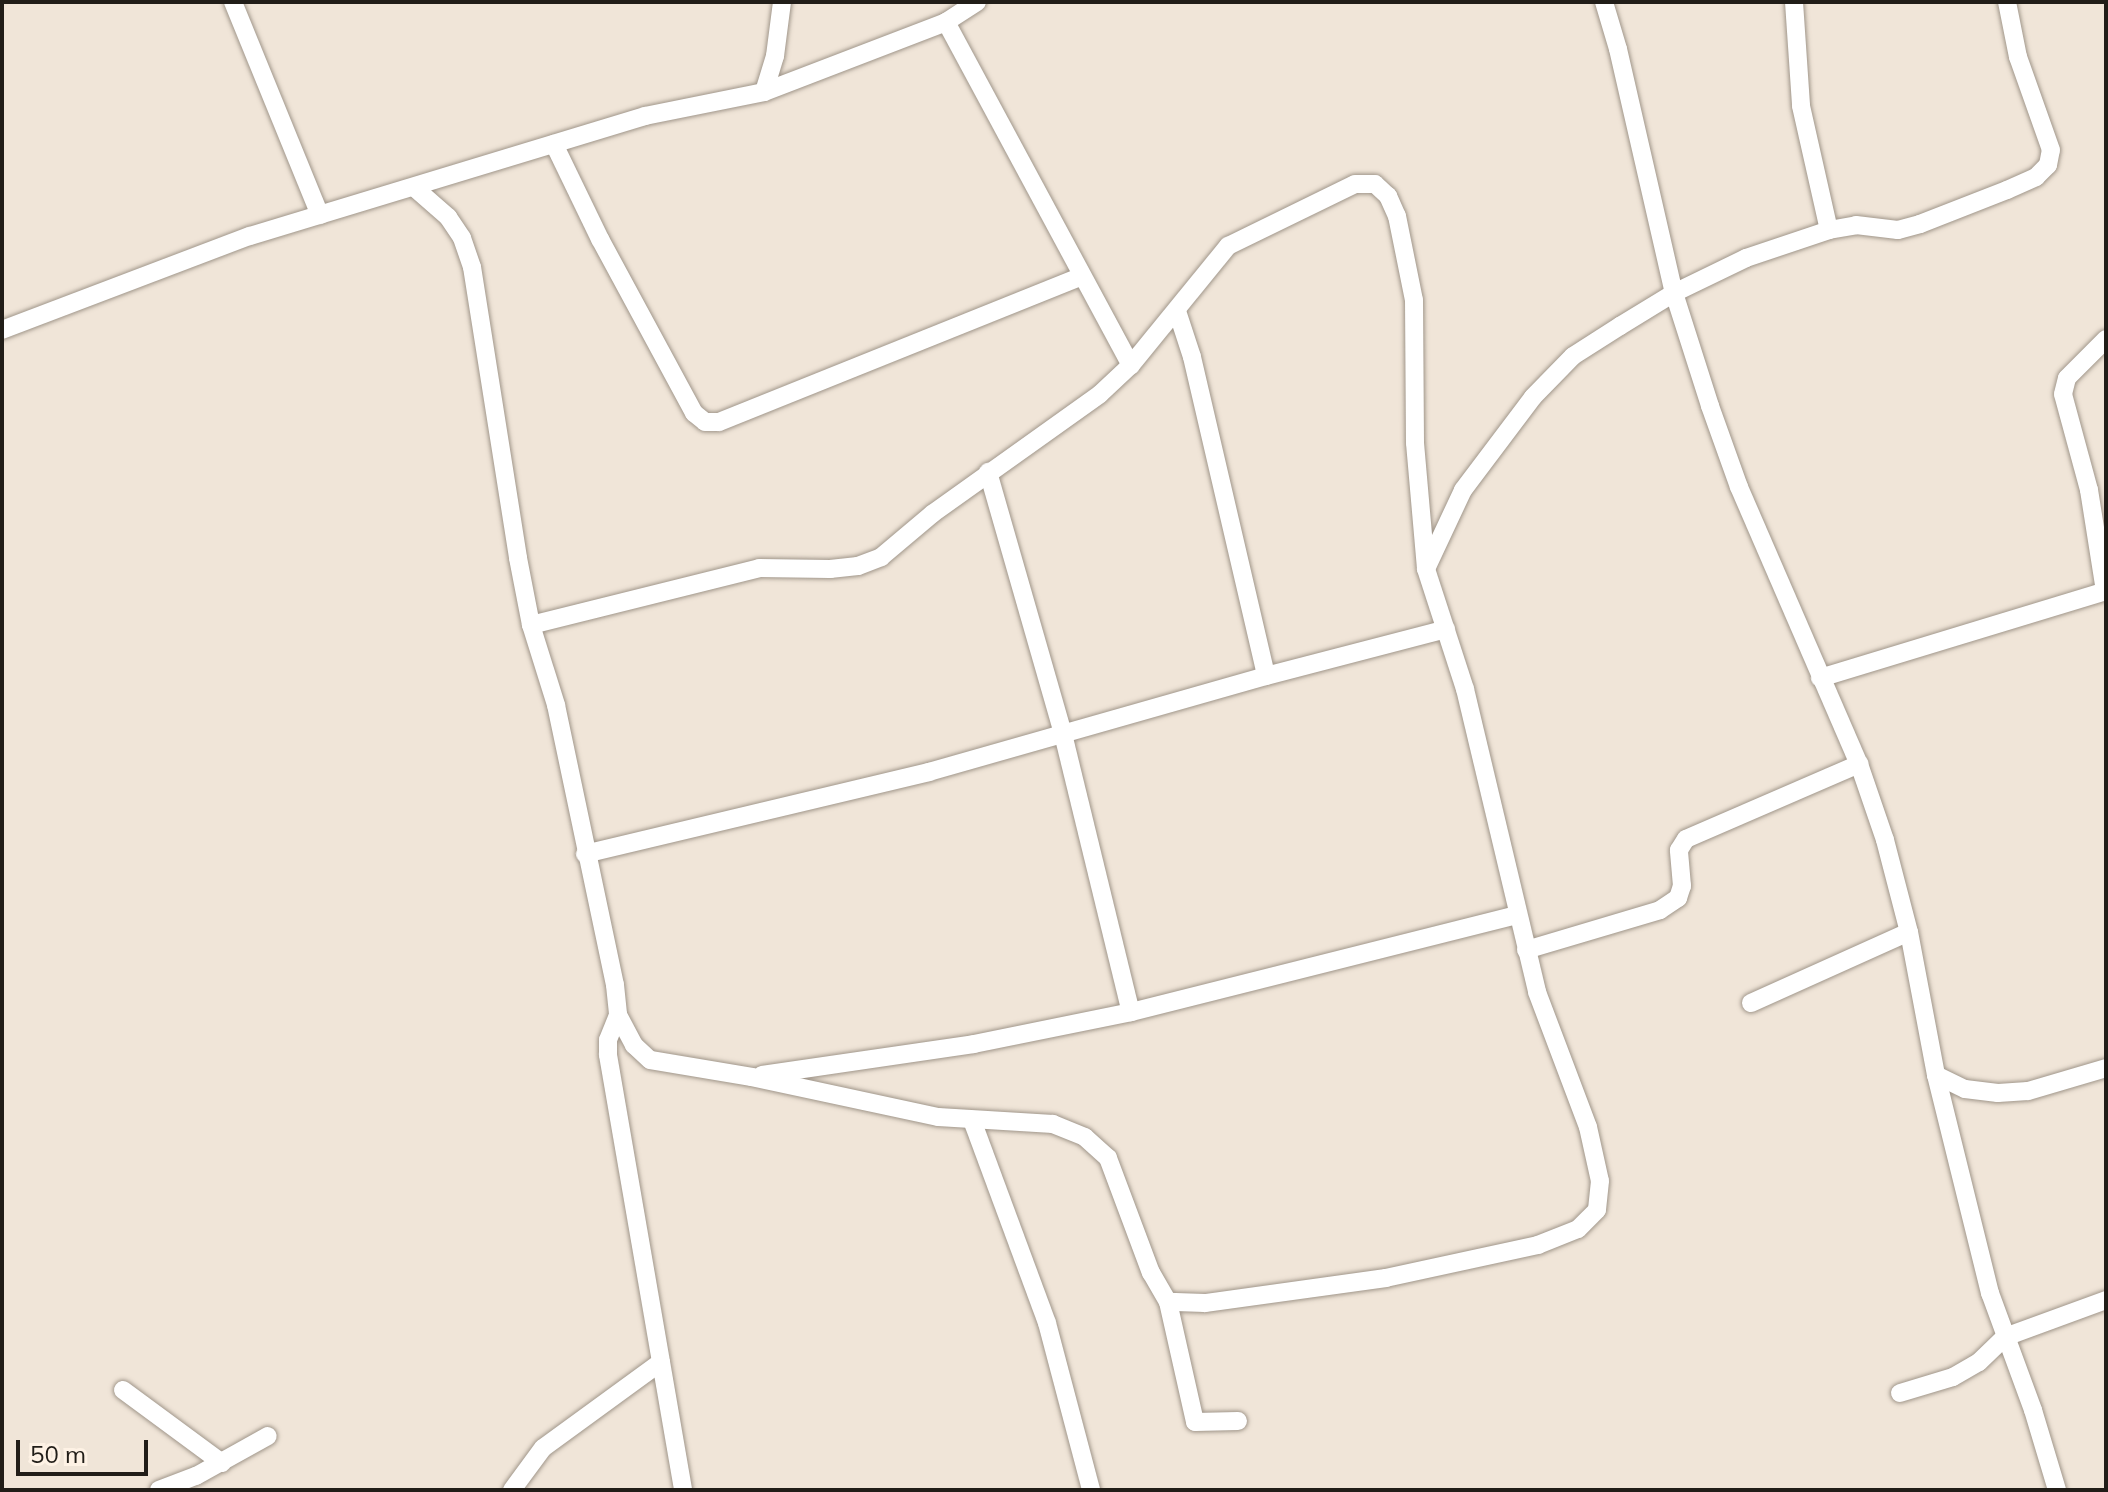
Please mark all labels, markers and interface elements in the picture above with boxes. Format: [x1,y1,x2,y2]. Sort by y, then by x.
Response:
scale bar [20,1424,152,1474]
text: 50 m [30,1439,86,1469]

